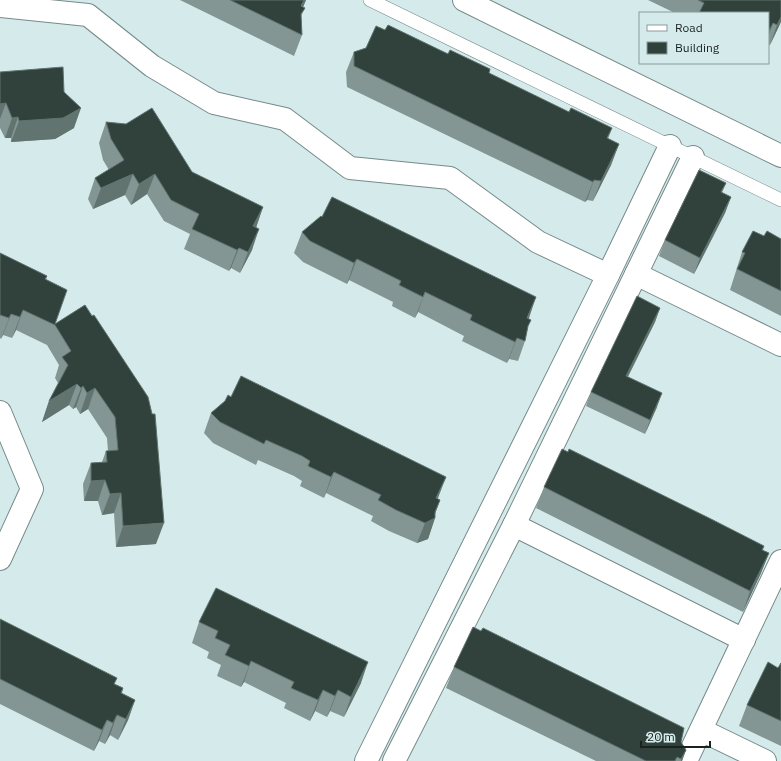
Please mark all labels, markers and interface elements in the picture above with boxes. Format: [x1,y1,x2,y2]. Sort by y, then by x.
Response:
legend [639,12,769,64]
text: Road [675,20,703,35]
text: Building [675,40,720,55]
scale bar [641,723,710,749]
text: 20 m [647,729,675,744]

